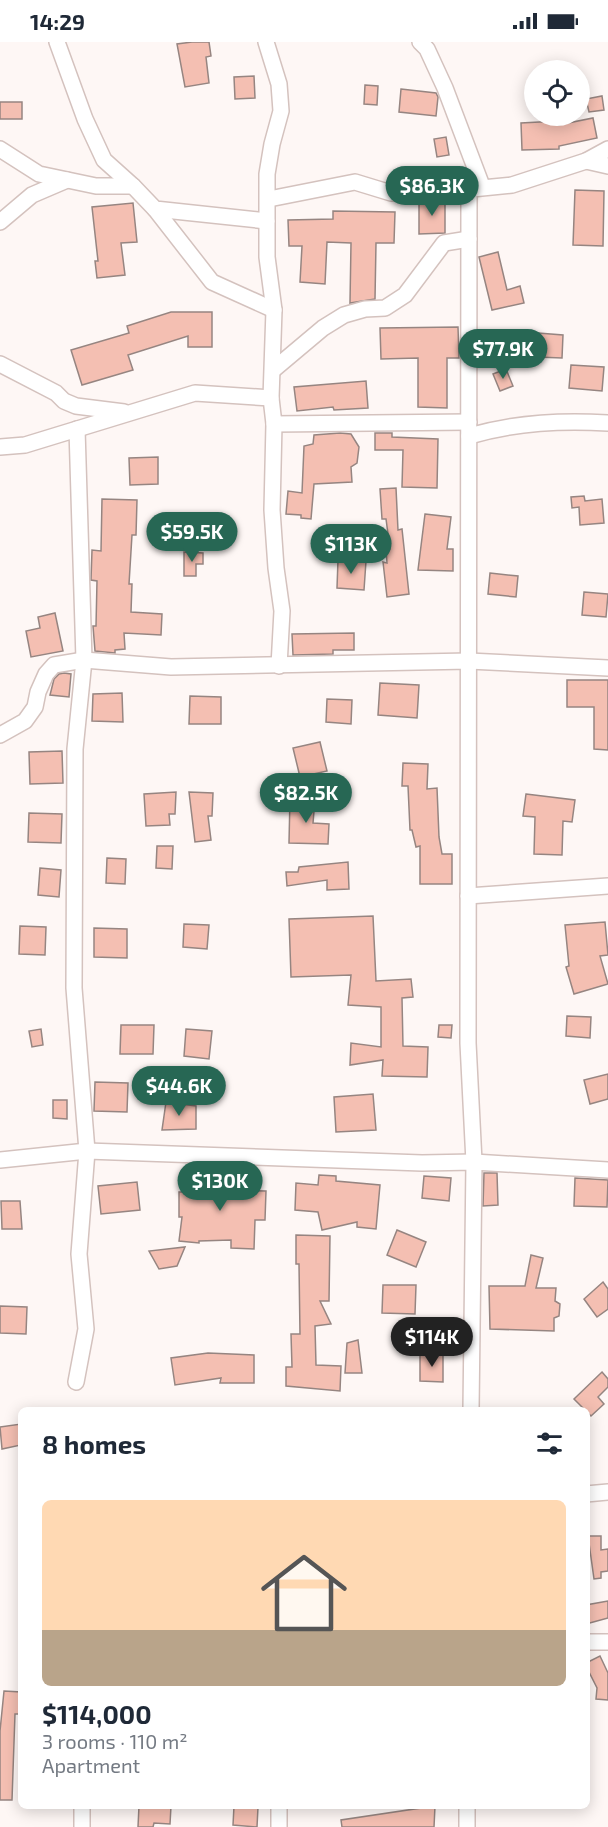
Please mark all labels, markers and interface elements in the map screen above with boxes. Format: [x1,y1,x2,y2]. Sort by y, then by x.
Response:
text: 14:29 [30,8,85,34]
map controls [524,60,590,126]
button: locate [524,60,590,126]
pin: $86.3K [383,166,481,217]
text: $86.3K [400,173,464,197]
pin: $77.9K [454,329,552,380]
text: $77.9K [472,336,534,360]
pin: $59.5K [143,512,241,563]
text: $59.5K [160,519,224,543]
pin: $113K [309,524,393,575]
text: $113K [325,531,377,555]
pin: $82.5K [257,773,355,824]
text: $82.5K [274,780,338,804]
pin: $44.6K [130,1066,228,1117]
text: $44.6K [146,1073,212,1097]
pin: $130K [178,1161,262,1212]
text: $130K [192,1168,248,1192]
pin: $114K [390,1317,474,1368]
text: $114K [405,1324,459,1348]
icon: filters [533,1427,566,1460]
text: 8 homes [42,1428,146,1459]
icon: home [250,1539,358,1647]
text: $114,000 [42,1698,152,1729]
text: 3 rooms · 110 m² [42,1729,188,1753]
text: Apartment [42,1753,140,1777]

